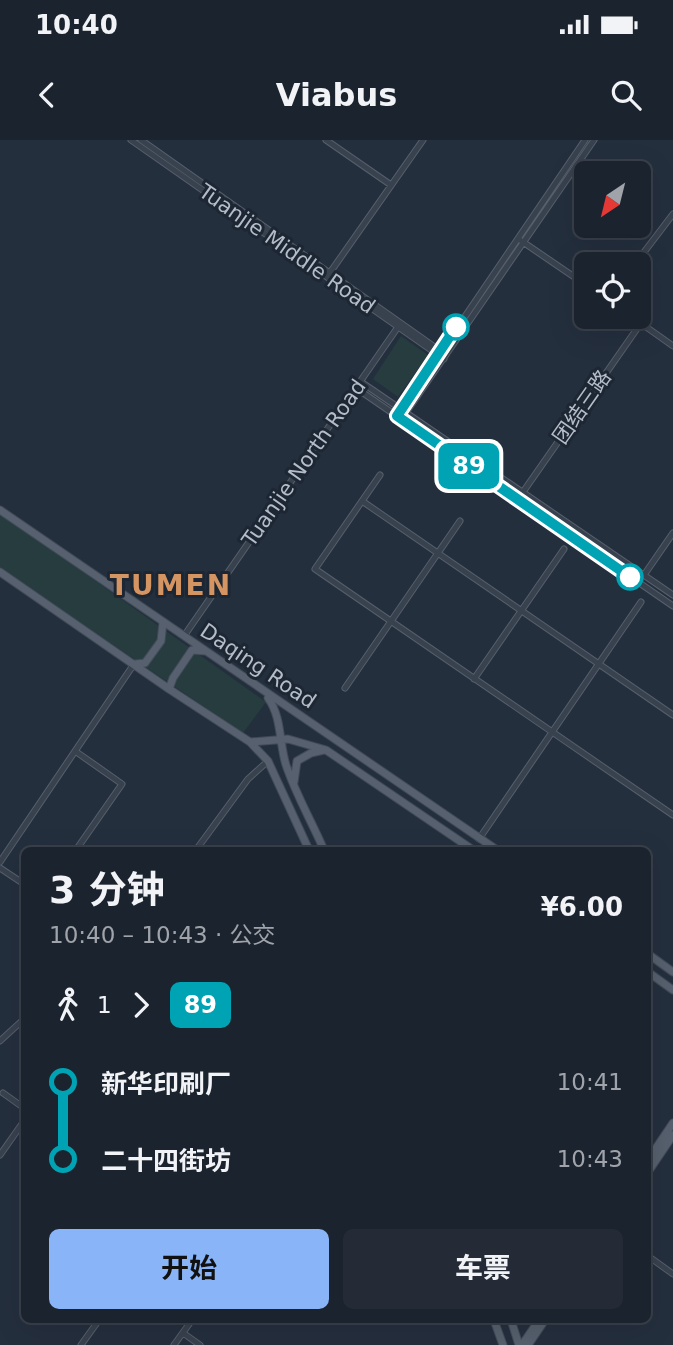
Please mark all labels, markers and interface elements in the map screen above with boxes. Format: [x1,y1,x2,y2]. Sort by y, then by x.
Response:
text: 10:40 [35,10,118,40]
icon: back [28,76,66,114]
text: Viabus [276,76,397,114]
icon: search [607,76,645,114]
north arrow [574,161,651,238]
map controls [574,161,651,329]
street label: Tuanjie Middle Road [194,179,380,319]
button: locate [574,252,651,329]
unlabelled marker [443,314,469,340]
street label: 团结三路 [548,366,616,448]
street label: Tuanjie North Road [237,375,371,552]
line badge: 89 [438,443,500,489]
text: 89 [452,452,486,480]
unlabelled marker [617,564,643,590]
district label: TUMEN [110,569,232,602]
street label: Daqing Road [196,619,320,713]
text: 3 分钟 [49,868,165,912]
text: ¥6.00 [541,892,623,922]
text: 10:40 – 10:43 · 公交 [49,922,276,948]
icon: walk [49,986,87,1024]
icon: forward [122,986,160,1024]
text: 89 [184,991,217,1019]
text: 1 [97,992,112,1018]
text: 新华印刷厂 [101,1069,231,1099]
text: 10:41 [557,1069,623,1095]
text: 二十四街坊 [101,1146,231,1176]
text: 10:43 [557,1146,623,1172]
button: 开始 [49,1229,329,1309]
button: 车票 [343,1229,623,1309]

